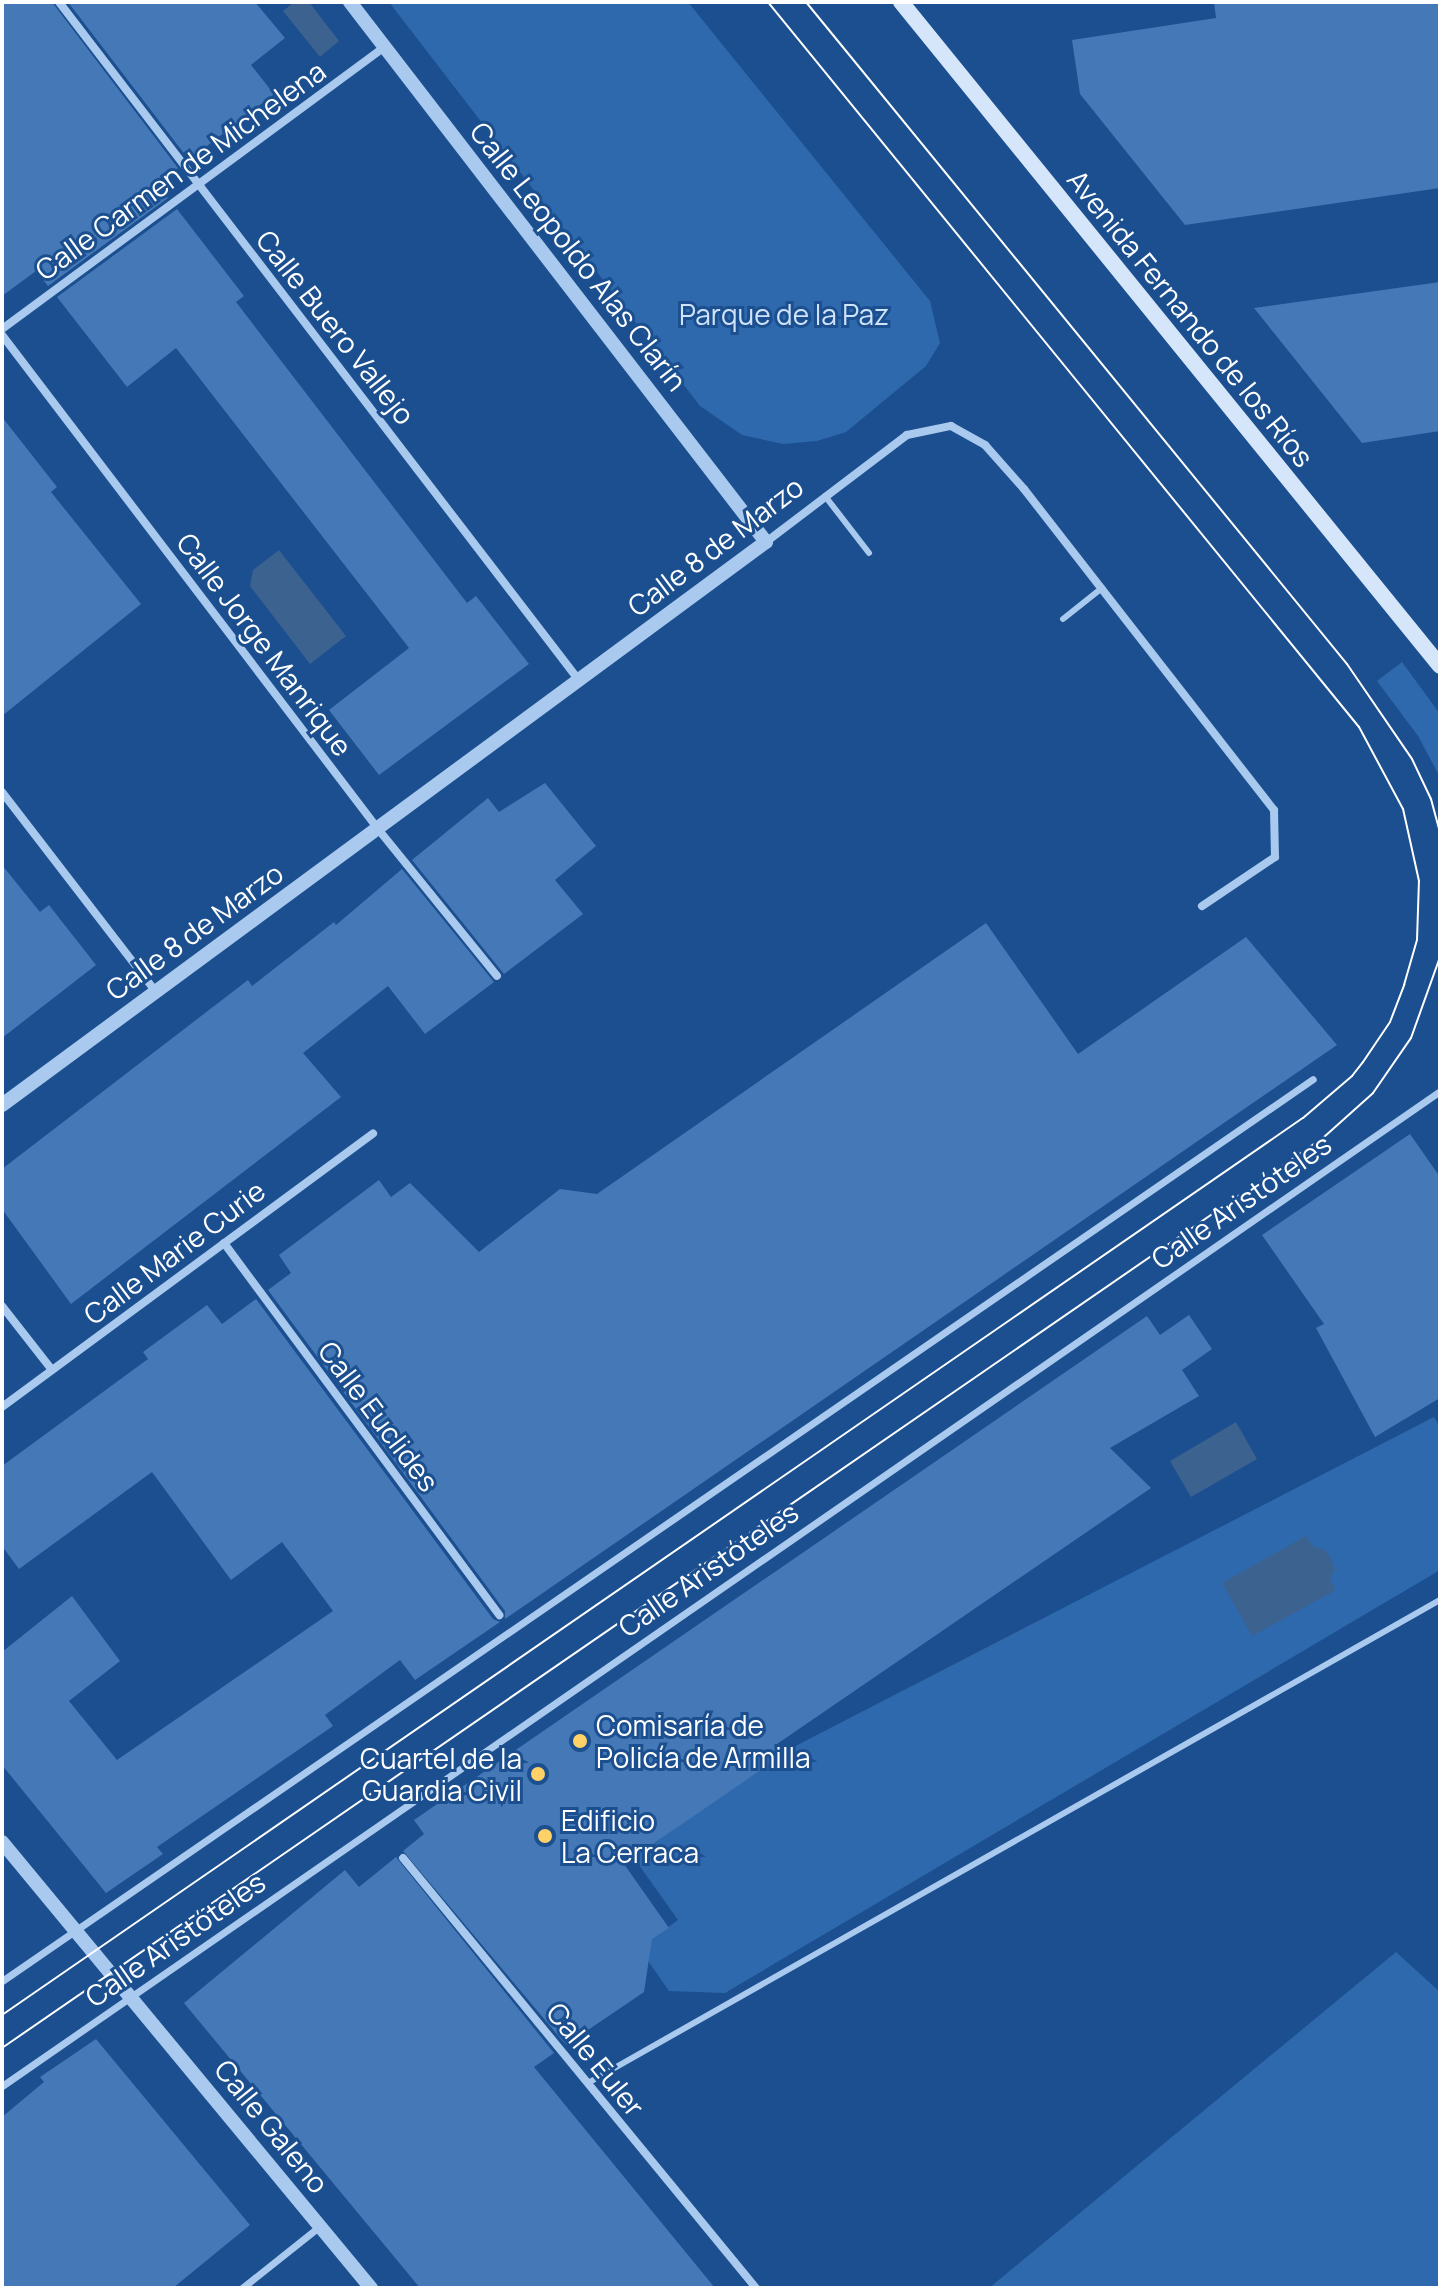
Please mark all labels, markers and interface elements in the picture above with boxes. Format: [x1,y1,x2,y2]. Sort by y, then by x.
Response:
street label: Calle Carmen de Michelena [29,54,331,286]
street label: Calle Leopoldo Alas Clarín [464,115,694,397]
street label: Avenida Fernando de los Ríos [1061,163,1321,473]
street label: Calle Buero Vallejo [250,223,422,431]
park label: Parque de la Paz [679,297,889,331]
street label: Calle 8 de Marzo [621,469,809,623]
street label: Calle Jorge Manrique [170,526,360,762]
street label: Calle 8 de Marzo [99,856,289,1006]
street label: Calle Aristóteles [1145,1127,1337,1275]
street label: Calle Marie Curie [77,1173,271,1331]
street label: Calle Euclides [312,1334,446,1498]
street label: Calle Aristóteles [612,1495,804,1643]
place label: Comisaría de Policía de Armilla [596,1708,811,1774]
marker: Comisaría de Policía de Armilla [571,1732,589,1750]
place label: Cuartel de la Guardia Civil [360,1741,522,1807]
marker: Cuartel de la Guardia Civil [529,1765,547,1783]
place label: Edificio La Cerraca [561,1803,699,1869]
marker: Edificio La Cerraca [536,1827,554,1845]
street label: Calle Aristóteles [79,1865,271,2013]
street label: Calle Euler [540,1995,652,2123]
street label: Calle Galeno [208,2053,336,2199]

